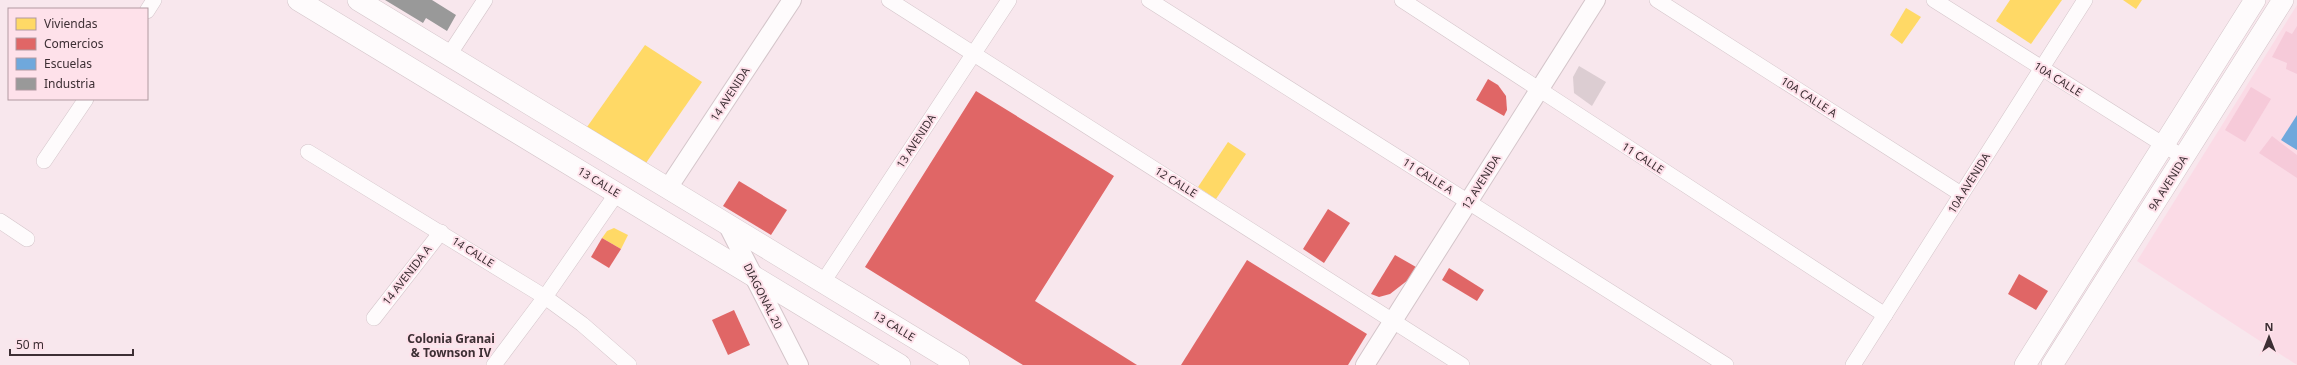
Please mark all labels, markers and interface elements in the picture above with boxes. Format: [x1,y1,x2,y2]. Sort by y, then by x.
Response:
legend [8,8,148,100]
text: Viviendas [44,15,98,32]
text: Comercios [44,35,104,52]
text: Escuelas [44,55,92,72]
street label: 10A CALLE [2031,58,2085,99]
street label: 14 AVENIDA [706,63,753,124]
street label: 10A CALLE A [1778,73,1841,121]
text: Industria [44,75,95,92]
street label: 13 AVENIDA [892,110,939,171]
street label: 11 CALLE [1619,138,1667,177]
street label: 10A AVENIDA [1944,149,1994,216]
street label: 12 AVENIDA [1458,151,1504,212]
street label: 9A AVENIDA [2145,151,2191,213]
street label: 11 CALLE A [1400,154,1457,198]
street label: 13 CALLE [575,163,623,200]
street label: 12 CALLE [1152,163,1200,200]
street label: 14 CALLE [449,233,497,270]
street label: 14 AVENIDA A [379,241,435,308]
street label: DIAGONAL 20 [740,260,786,331]
street label: 13 CALLE [870,307,918,344]
north arrow [2249,317,2289,357]
text: N [2265,319,2273,334]
district label: Colonia Granai & Townson IV [407,330,495,361]
scale bar [10,331,133,357]
text: 50 m [16,336,44,353]

